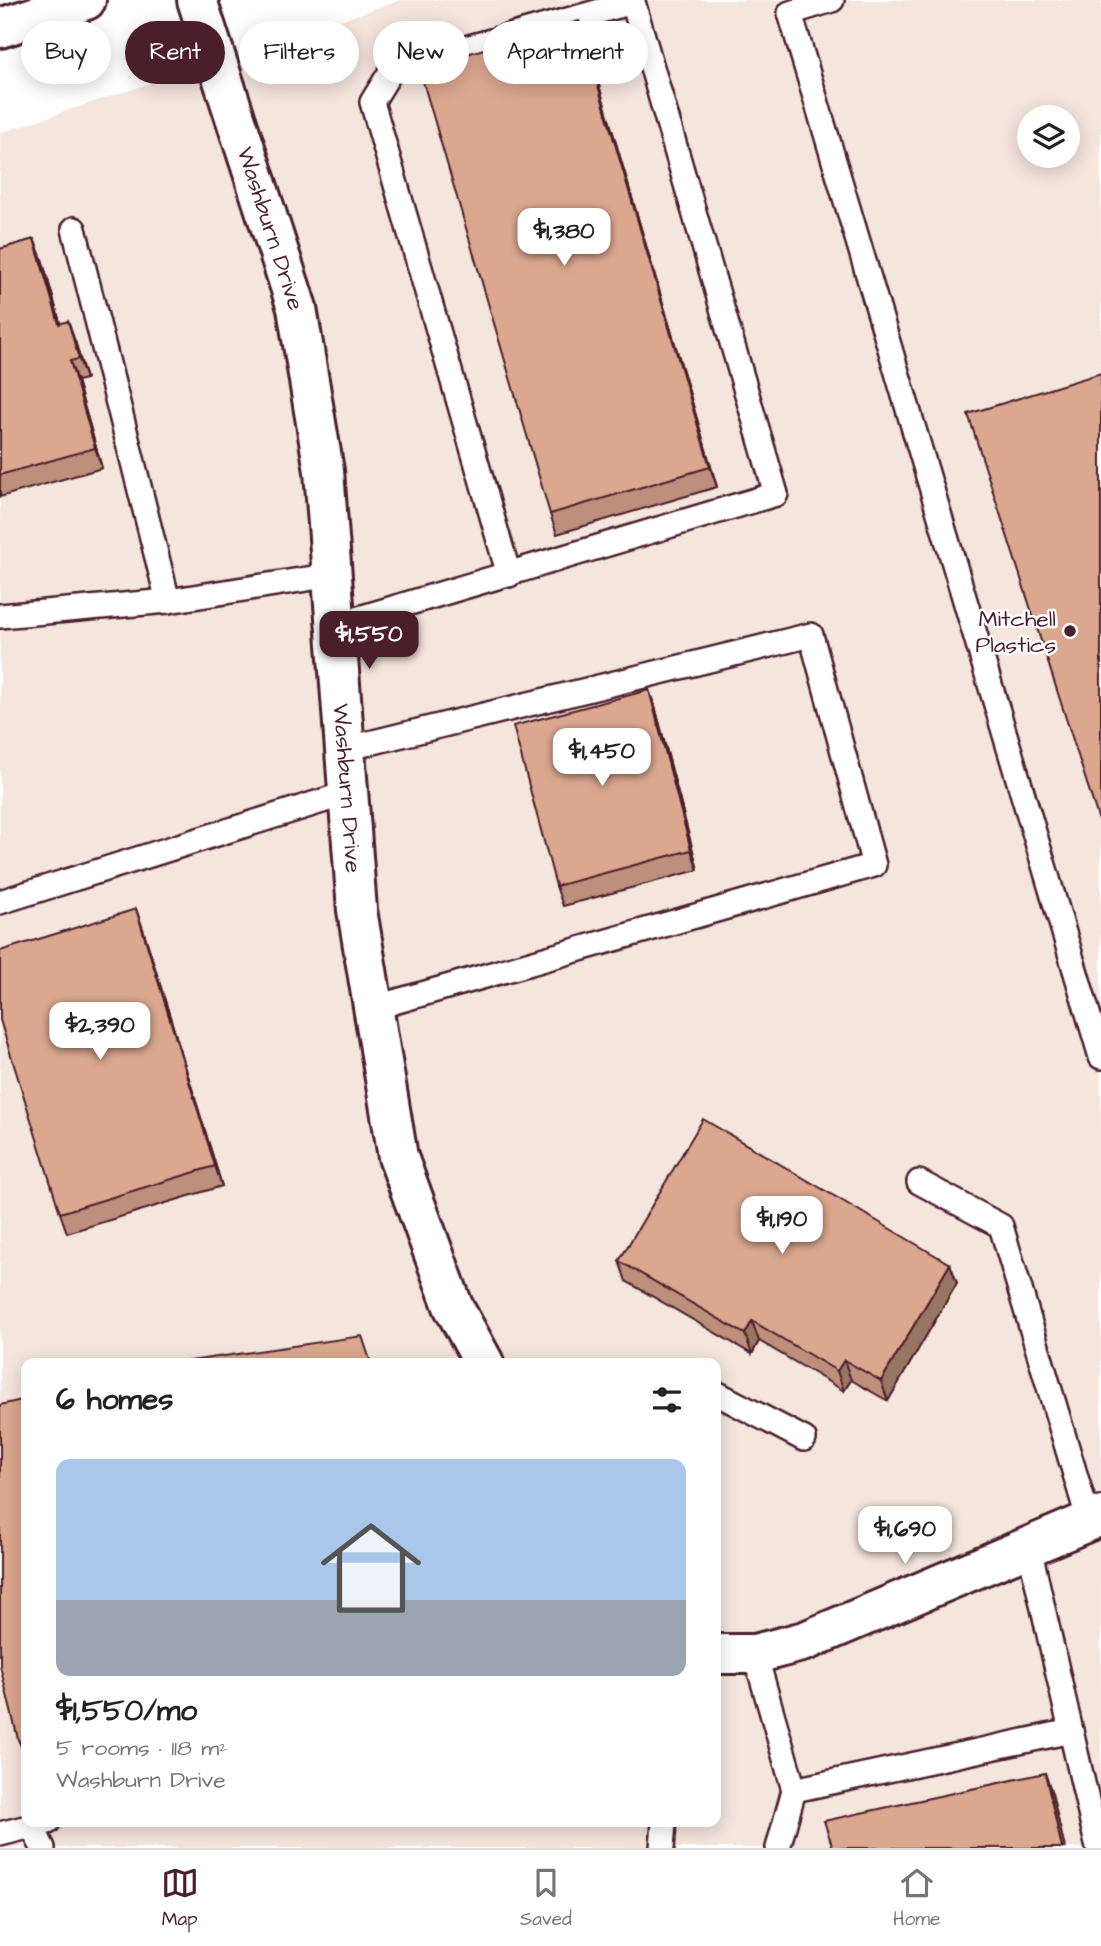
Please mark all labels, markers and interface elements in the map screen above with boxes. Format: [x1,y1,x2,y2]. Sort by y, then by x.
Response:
chip: Buy [21,21,111,84]
chip: Rent [125,21,225,84]
chip: Filters [239,21,359,84]
chip: New [373,21,469,84]
chip: Apartment [483,21,648,84]
map controls [1017,105,1080,168]
button: layers [1017,105,1080,168]
street label: Washburn Drive [229,143,312,314]
pin: $1,380 [507,208,621,268]
text: $1,380 [534,215,594,247]
place label: Mitchell Plastics [976,603,1056,661]
pin: $1,550 [312,612,426,671]
text: $1,550 [336,618,402,650]
marker: Mitchell Plastics [1062,623,1078,639]
street label: Washburn Drive [325,702,369,874]
pin: $1,450 [545,728,659,788]
text: $1,450 [569,735,635,767]
pin: $2,390 [43,1002,157,1062]
text: $2,390 [65,1009,135,1041]
pin: $1,190 [725,1196,839,1256]
text: $1,190 [757,1203,807,1235]
text: 6 homes [56,1379,173,1421]
icon: filters [648,1381,686,1419]
icon: home [308,1505,434,1631]
pin: $1,690 [848,1506,962,1566]
text: $1,690 [874,1513,936,1545]
text: $1,550/mo [56,1690,197,1732]
text: 5 rooms · 118 m² [56,1732,228,1764]
text: Washburn Drive [56,1764,226,1796]
tab: Map [161,1864,199,1933]
tab: Saved [520,1864,572,1933]
tab: Home [893,1864,940,1933]

